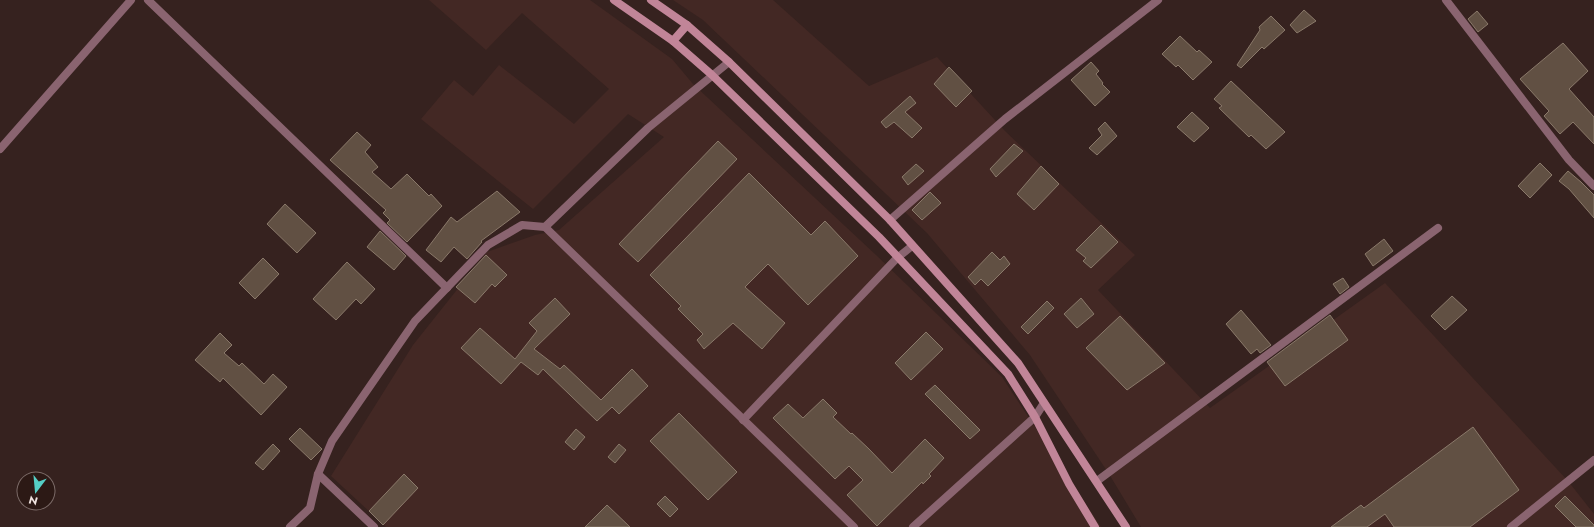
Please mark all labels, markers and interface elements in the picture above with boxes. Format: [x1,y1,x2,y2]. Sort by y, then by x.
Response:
north arrow [16,471,56,511]
text: N [27,492,40,510]

